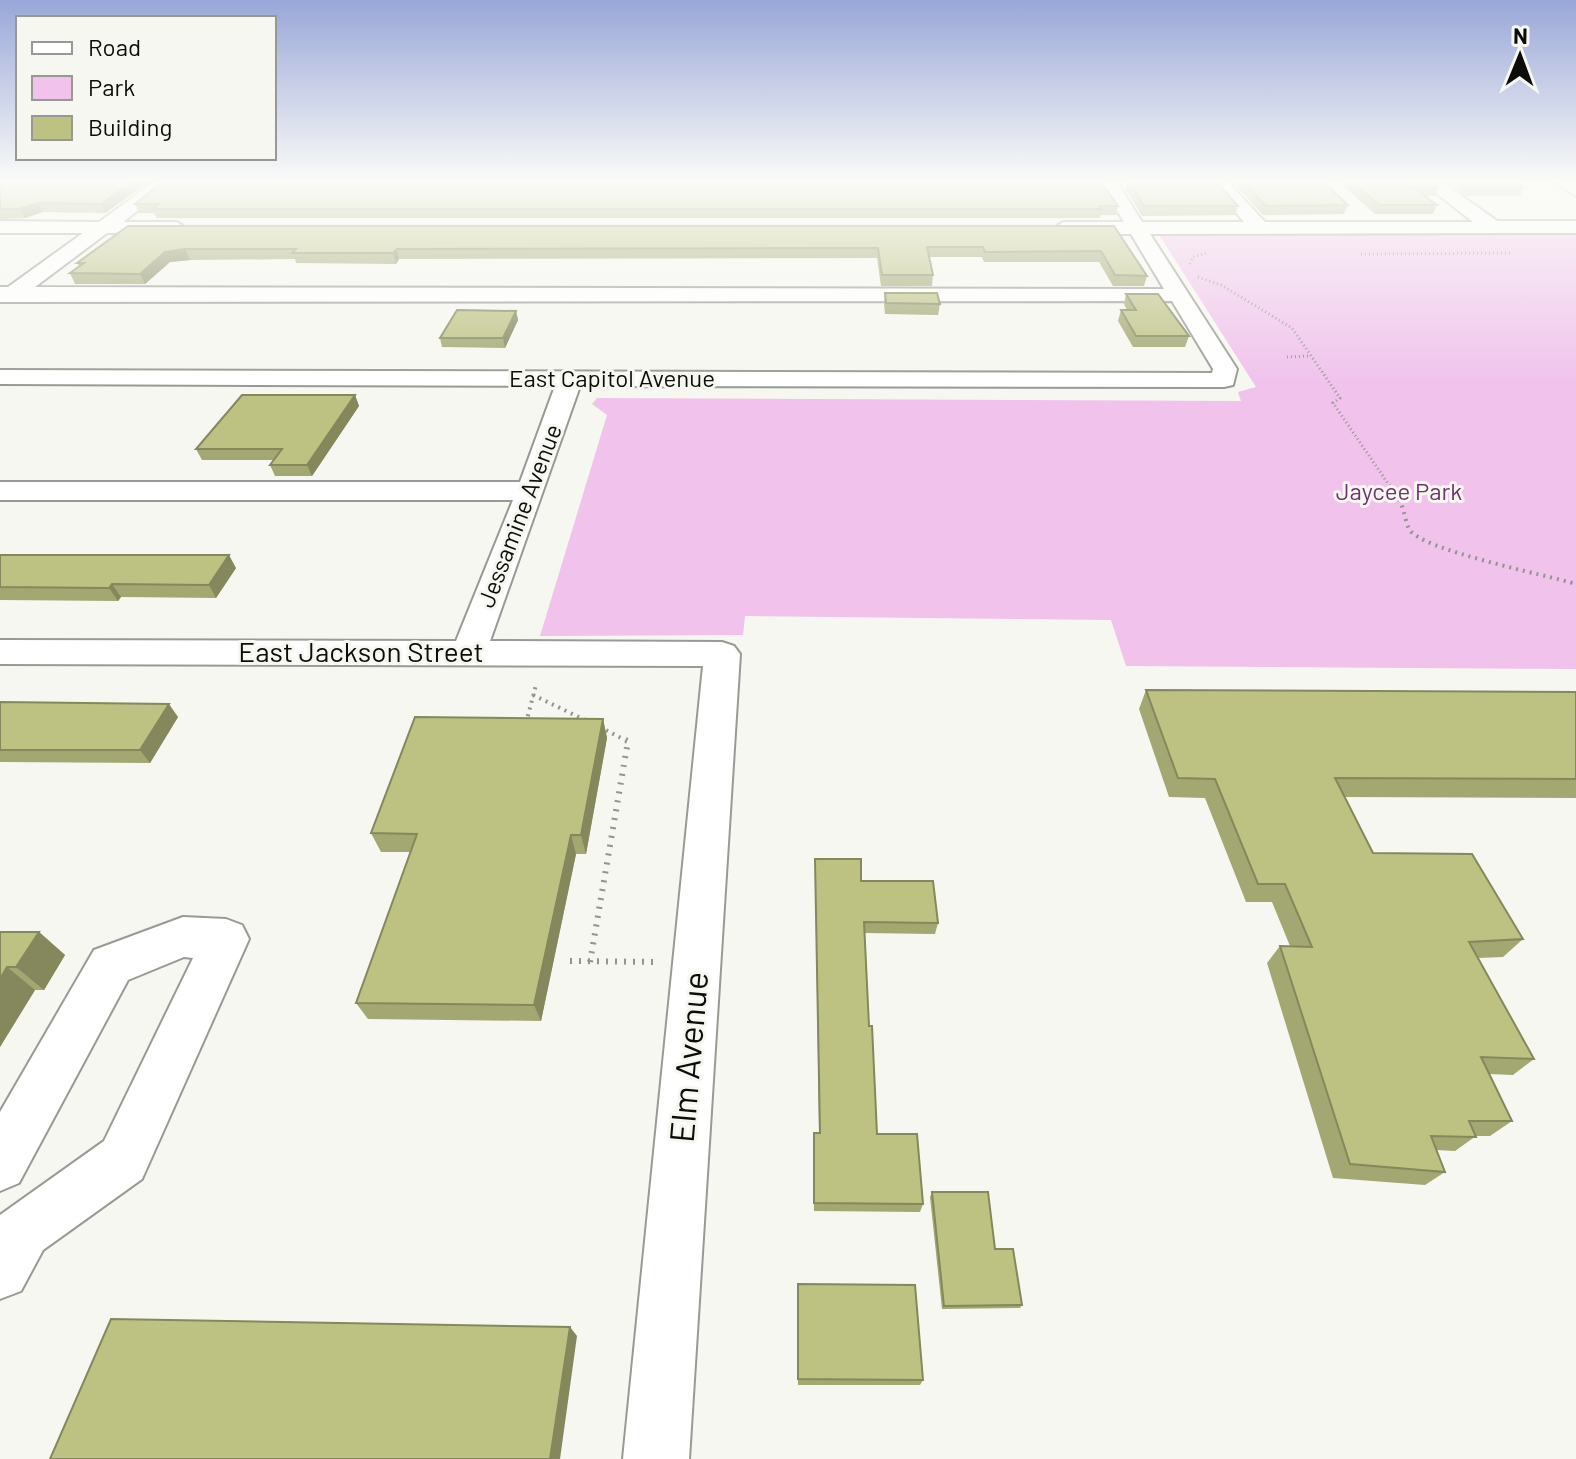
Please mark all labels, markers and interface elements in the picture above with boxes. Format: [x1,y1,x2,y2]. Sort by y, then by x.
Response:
legend [16,16,276,160]
north arrow [1480,16,1560,96]
text: N [1513,22,1528,48]
text: Road [88,32,141,61]
text: Park [88,72,135,101]
text: Building [88,112,172,141]
street label: East Capitol Avenue [509,363,715,392]
street label: Jessamine Avenue [470,420,567,611]
park label: Jaycee Park [1336,476,1462,505]
street label: East Jackson Street [238,634,484,668]
street label: Elm Avenue [660,970,715,1144]

